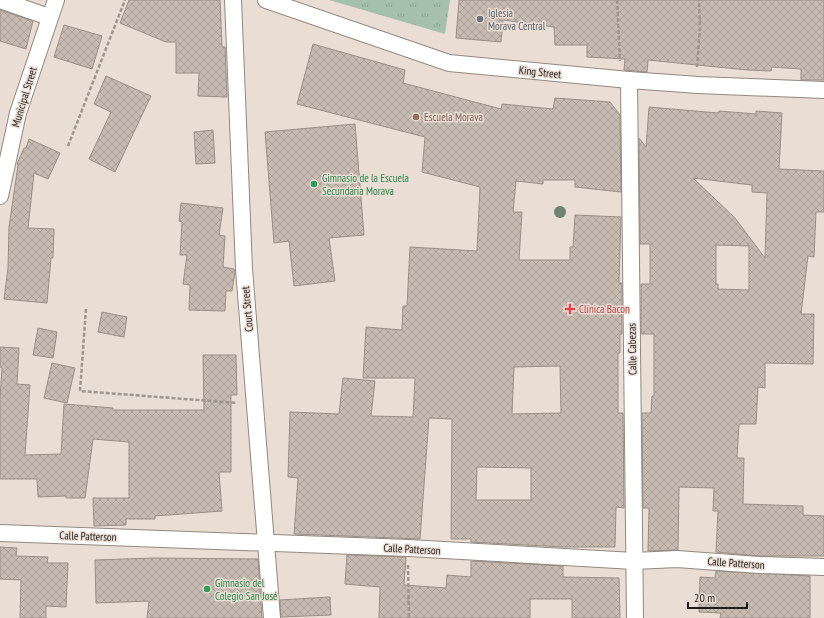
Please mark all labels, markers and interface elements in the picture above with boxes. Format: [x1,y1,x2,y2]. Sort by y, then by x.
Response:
place label: Iglesia Morava Central [488,6,546,33]
marker: Iglesia Morava Central [475,14,485,24]
street label: King Street [518,63,562,81]
street label: Municipal Street [8,65,40,129]
place label: Escuela Morava [424,110,483,124]
marker: Escuela Morava [411,112,421,122]
place label: Gimnasio de la Escuela Secundaria Morava [322,171,409,198]
marker: Gimnasio de la Escuela Secundaria Morava [309,179,319,189]
street label: Court Street [238,286,256,332]
place label: Clínica Bacon [579,302,630,316]
marker: Clínica Bacon [564,303,576,315]
street label: Calle Cabezas [625,323,639,375]
street label: Calle Patterson [59,528,117,544]
street label: Calle Patterson [383,541,441,557]
street label: Calle Patterson [707,554,765,572]
place label: Gimnasio del Colegio San José [215,576,278,603]
marker: Gimnasio del Colegio San José [202,584,212,594]
scale bar [688,584,747,610]
text: 20 m [694,590,715,605]

